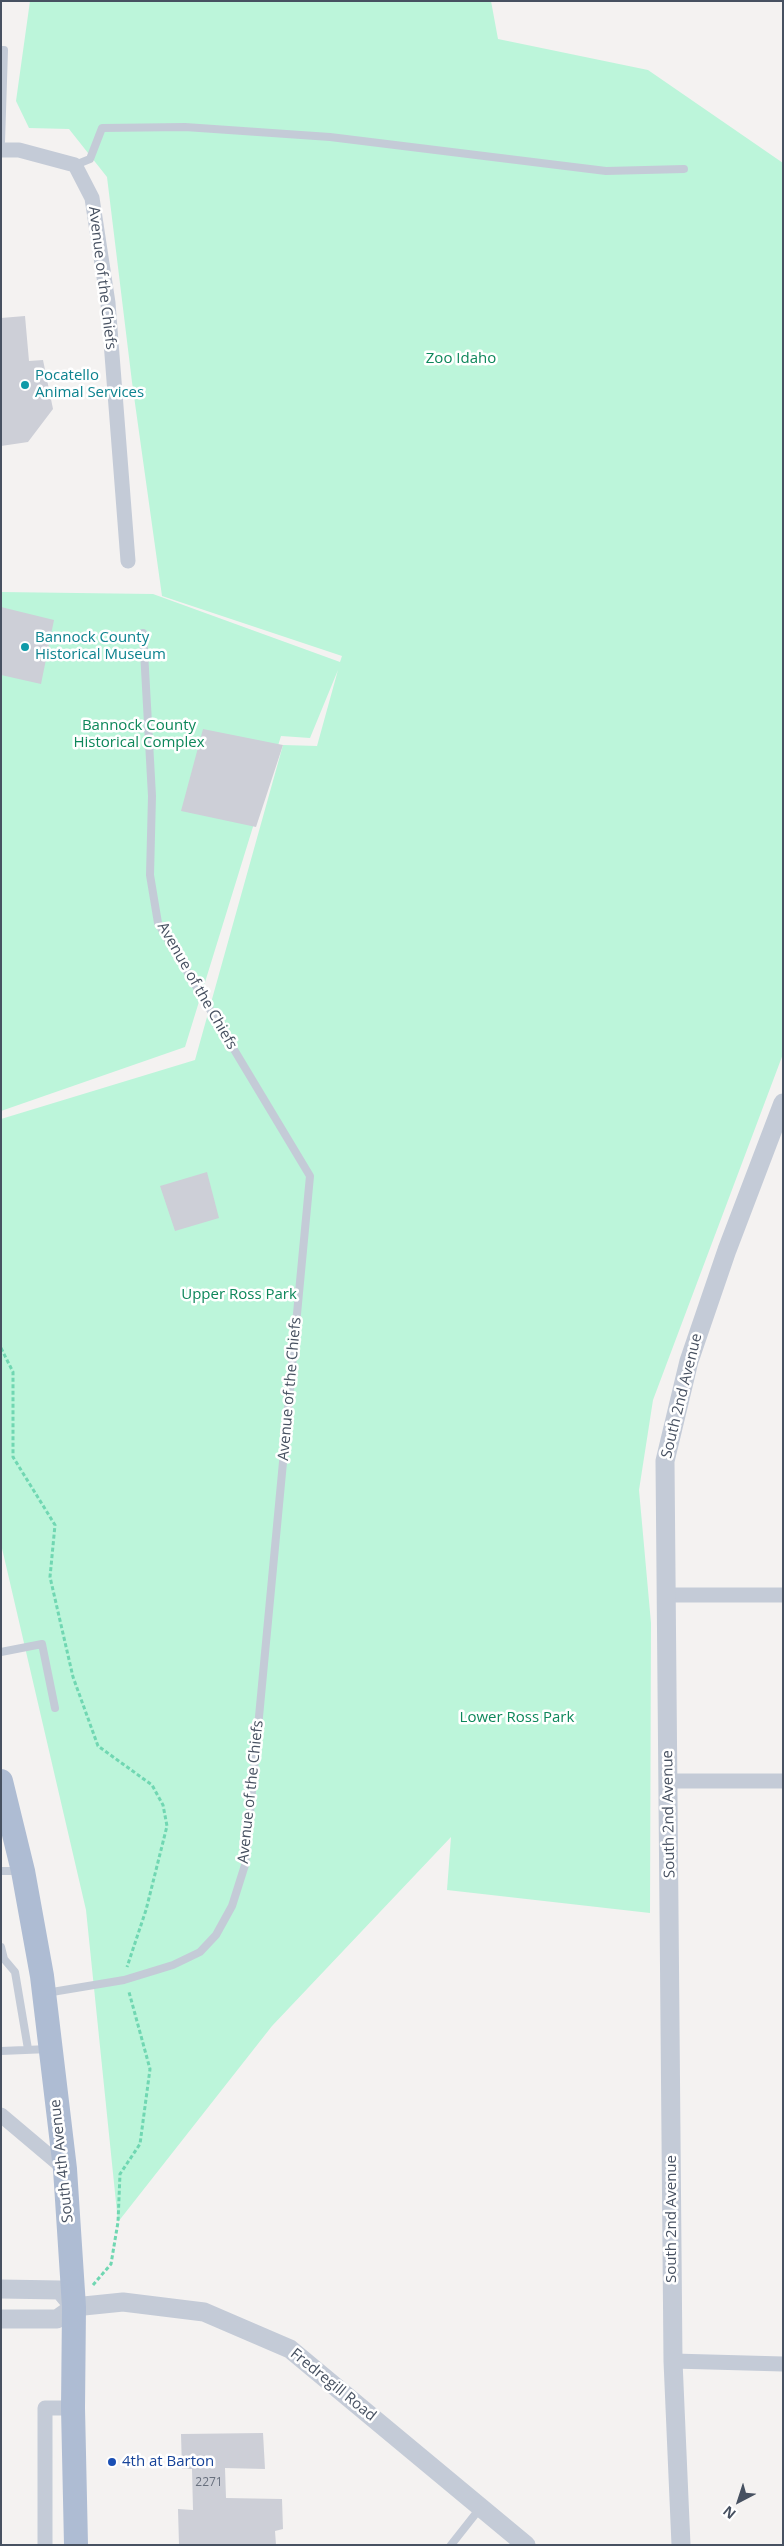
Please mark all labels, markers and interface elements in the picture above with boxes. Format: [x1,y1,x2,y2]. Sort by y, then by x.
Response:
street label: Avenue of the Chiefs [84,205,120,351]
park label: Zoo Idaho [426,350,496,368]
place label: Pocatello Animal Services [35,367,144,402]
marker: Pocatello Animal Services [19,379,31,391]
place label: Bannock County Historical Museum [35,629,166,664]
marker: Bannock County Historical Museum [19,641,31,653]
park label: Bannock County Historical Complex [73,717,205,752]
street label: Avenue of the Chiefs [153,919,241,1053]
park label: Upper Ross Park [181,1286,297,1304]
street label: Avenue of the Chiefs [275,1316,305,1462]
street label: South 2nd Avenue [658,1332,706,1460]
park label: Lower Ross Park [460,1709,574,1727]
street label: Avenue of the Chiefs [235,1719,267,1865]
street label: South 2nd Avenue [659,1750,679,1878]
street label: South 4th Avenue [47,2098,77,2224]
street label: South 2nd Avenue [663,2155,681,2283]
street label: Fredregill Road [286,2345,380,2425]
place label: 4th at Barton [122,2453,214,2471]
marker: 4th at Barton [106,2456,118,2468]
house number: 2271 [195,2476,223,2490]
north arrow [714,2476,764,2526]
text: N [719,2502,740,2524]

